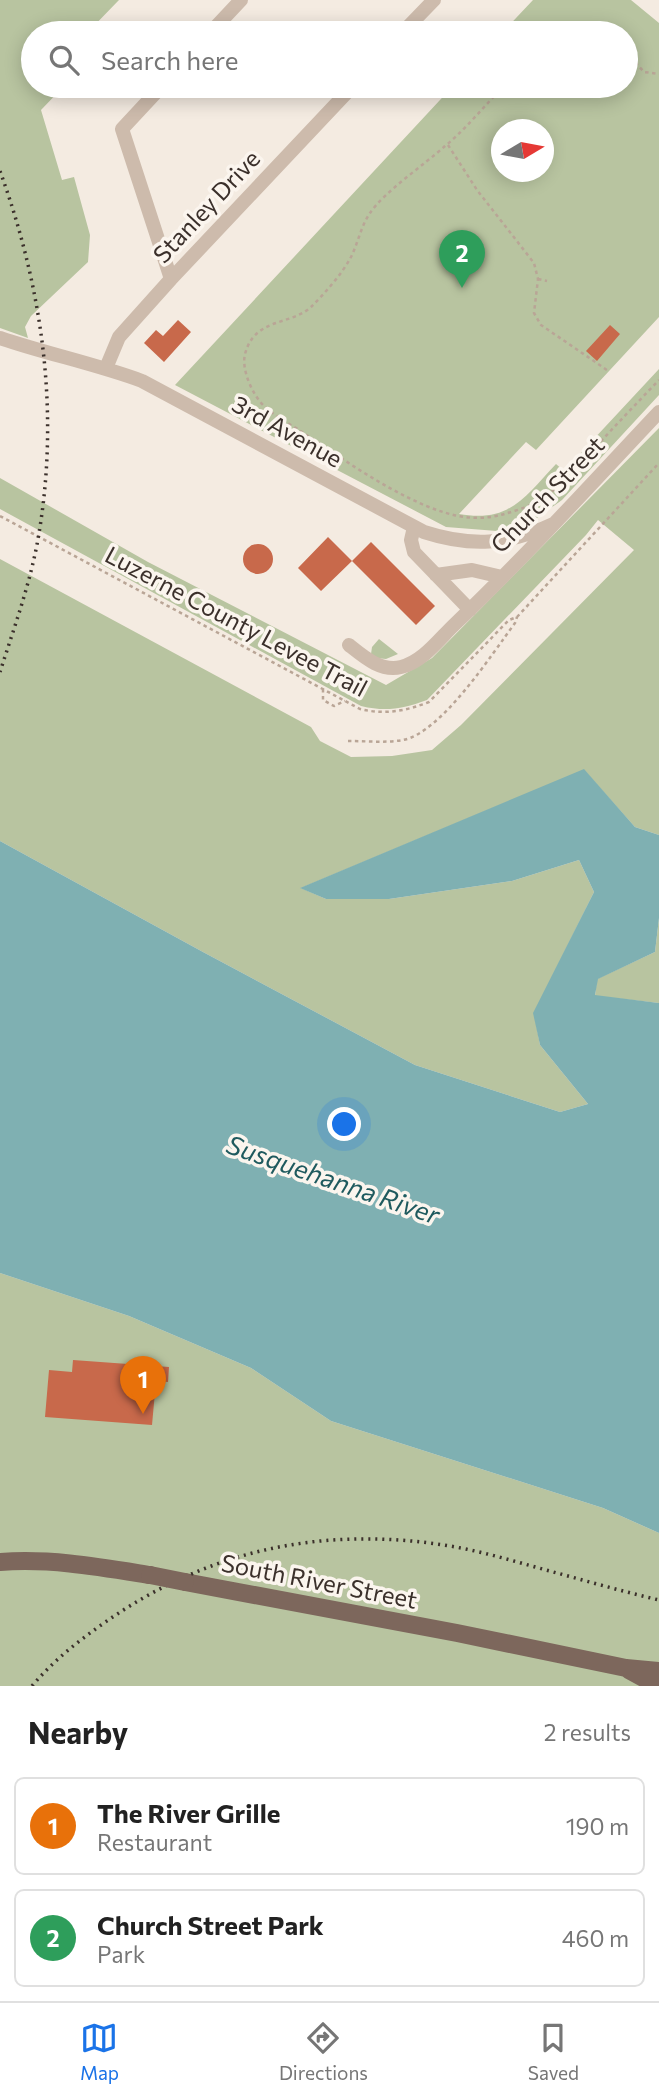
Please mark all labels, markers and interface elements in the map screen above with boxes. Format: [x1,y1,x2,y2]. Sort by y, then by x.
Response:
search box [21,21,638,98]
icon: search [45,41,83,79]
text: Search here [101,44,239,75]
north arrow [491,119,554,182]
street label: Stanley Drive [146,144,265,268]
pin: 2 [439,230,485,288]
street label: 3rd Avenue [228,389,348,473]
street label: Church Street [484,430,610,558]
street label: Luzerne County Levee Trail [101,539,373,702]
your location [327,1107,361,1141]
water label: Susquehanna River [223,1128,446,1230]
pin: 1 [120,1356,166,1414]
street label: South River Street [219,1547,420,1614]
text: Nearby [28,1713,128,1750]
text: 2 results [544,1718,631,1746]
text: The River Grille [97,1797,280,1828]
text: 1 [48,1812,58,1840]
text: 190 m [566,1812,629,1840]
text: Restaurant [97,1828,212,1856]
text: Church Street Park [97,1909,324,1940]
text: 2 [46,1924,60,1952]
text: 460 m [562,1924,629,1952]
text: Park [97,1940,145,1968]
tab: Map [80,2019,119,2084]
tab: Directions [279,2019,368,2084]
tab: Saved [528,2019,579,2084]

